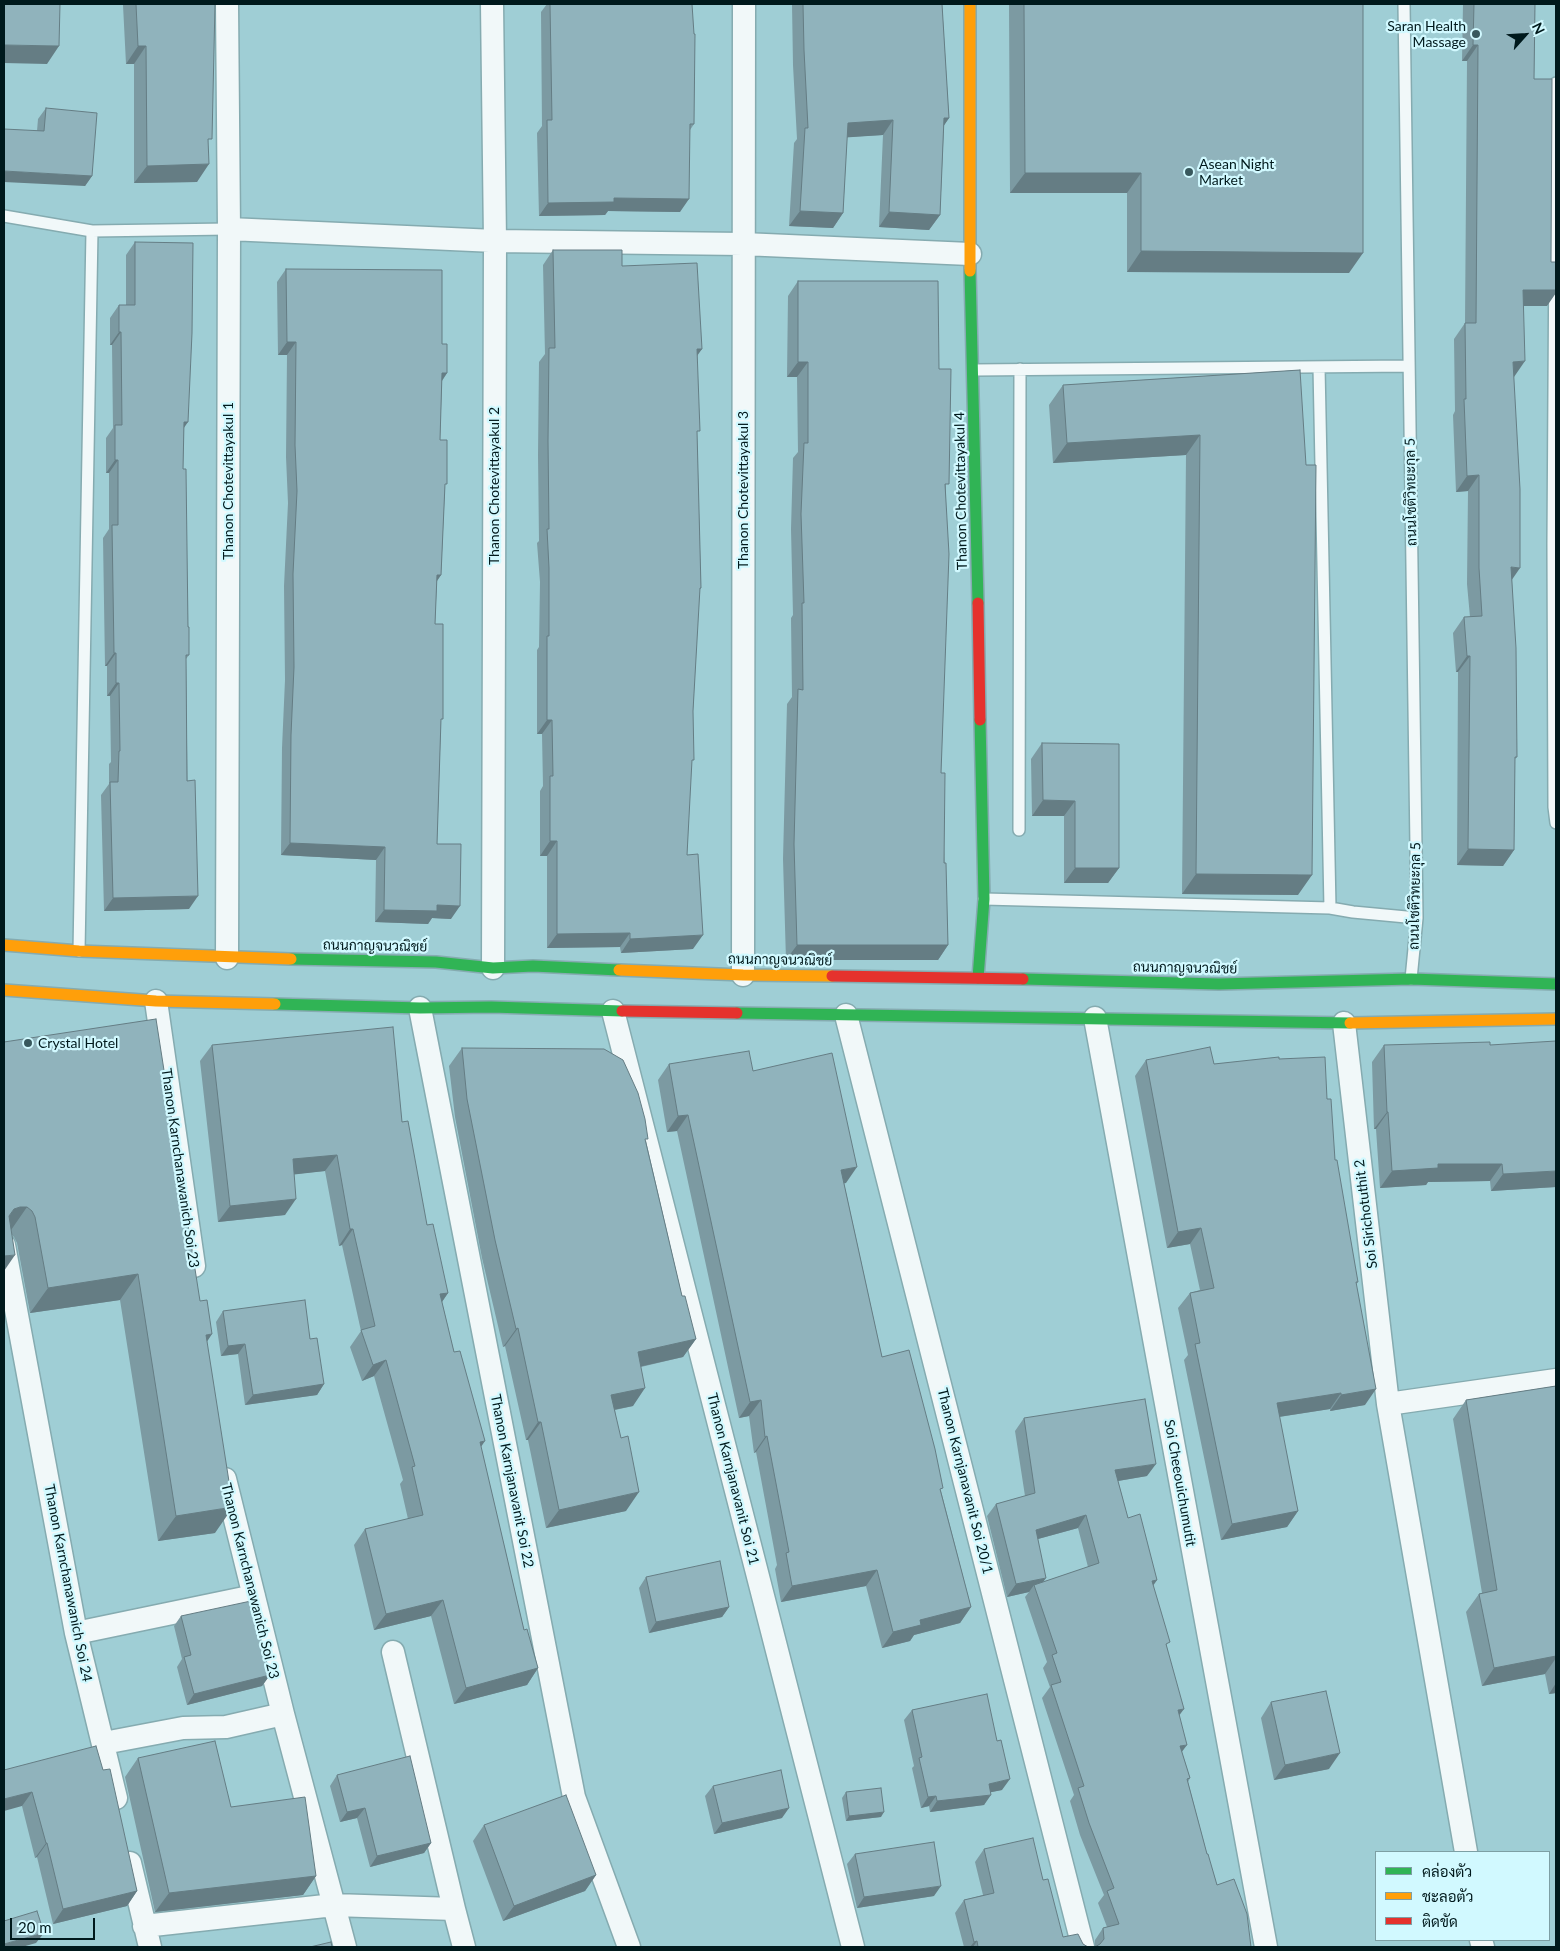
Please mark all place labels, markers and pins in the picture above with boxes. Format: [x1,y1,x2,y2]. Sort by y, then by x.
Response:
place label: Saran Health Massage [1387,18,1466,50]
marker: Saran Health Massage [1470,28,1482,40]
place label: Asean Night Market [1199,156,1274,188]
marker: Asean Night Market [1183,166,1195,178]
place label: Crystal Hotel [38,1035,118,1051]
marker: Crystal Hotel [22,1037,34,1049]

